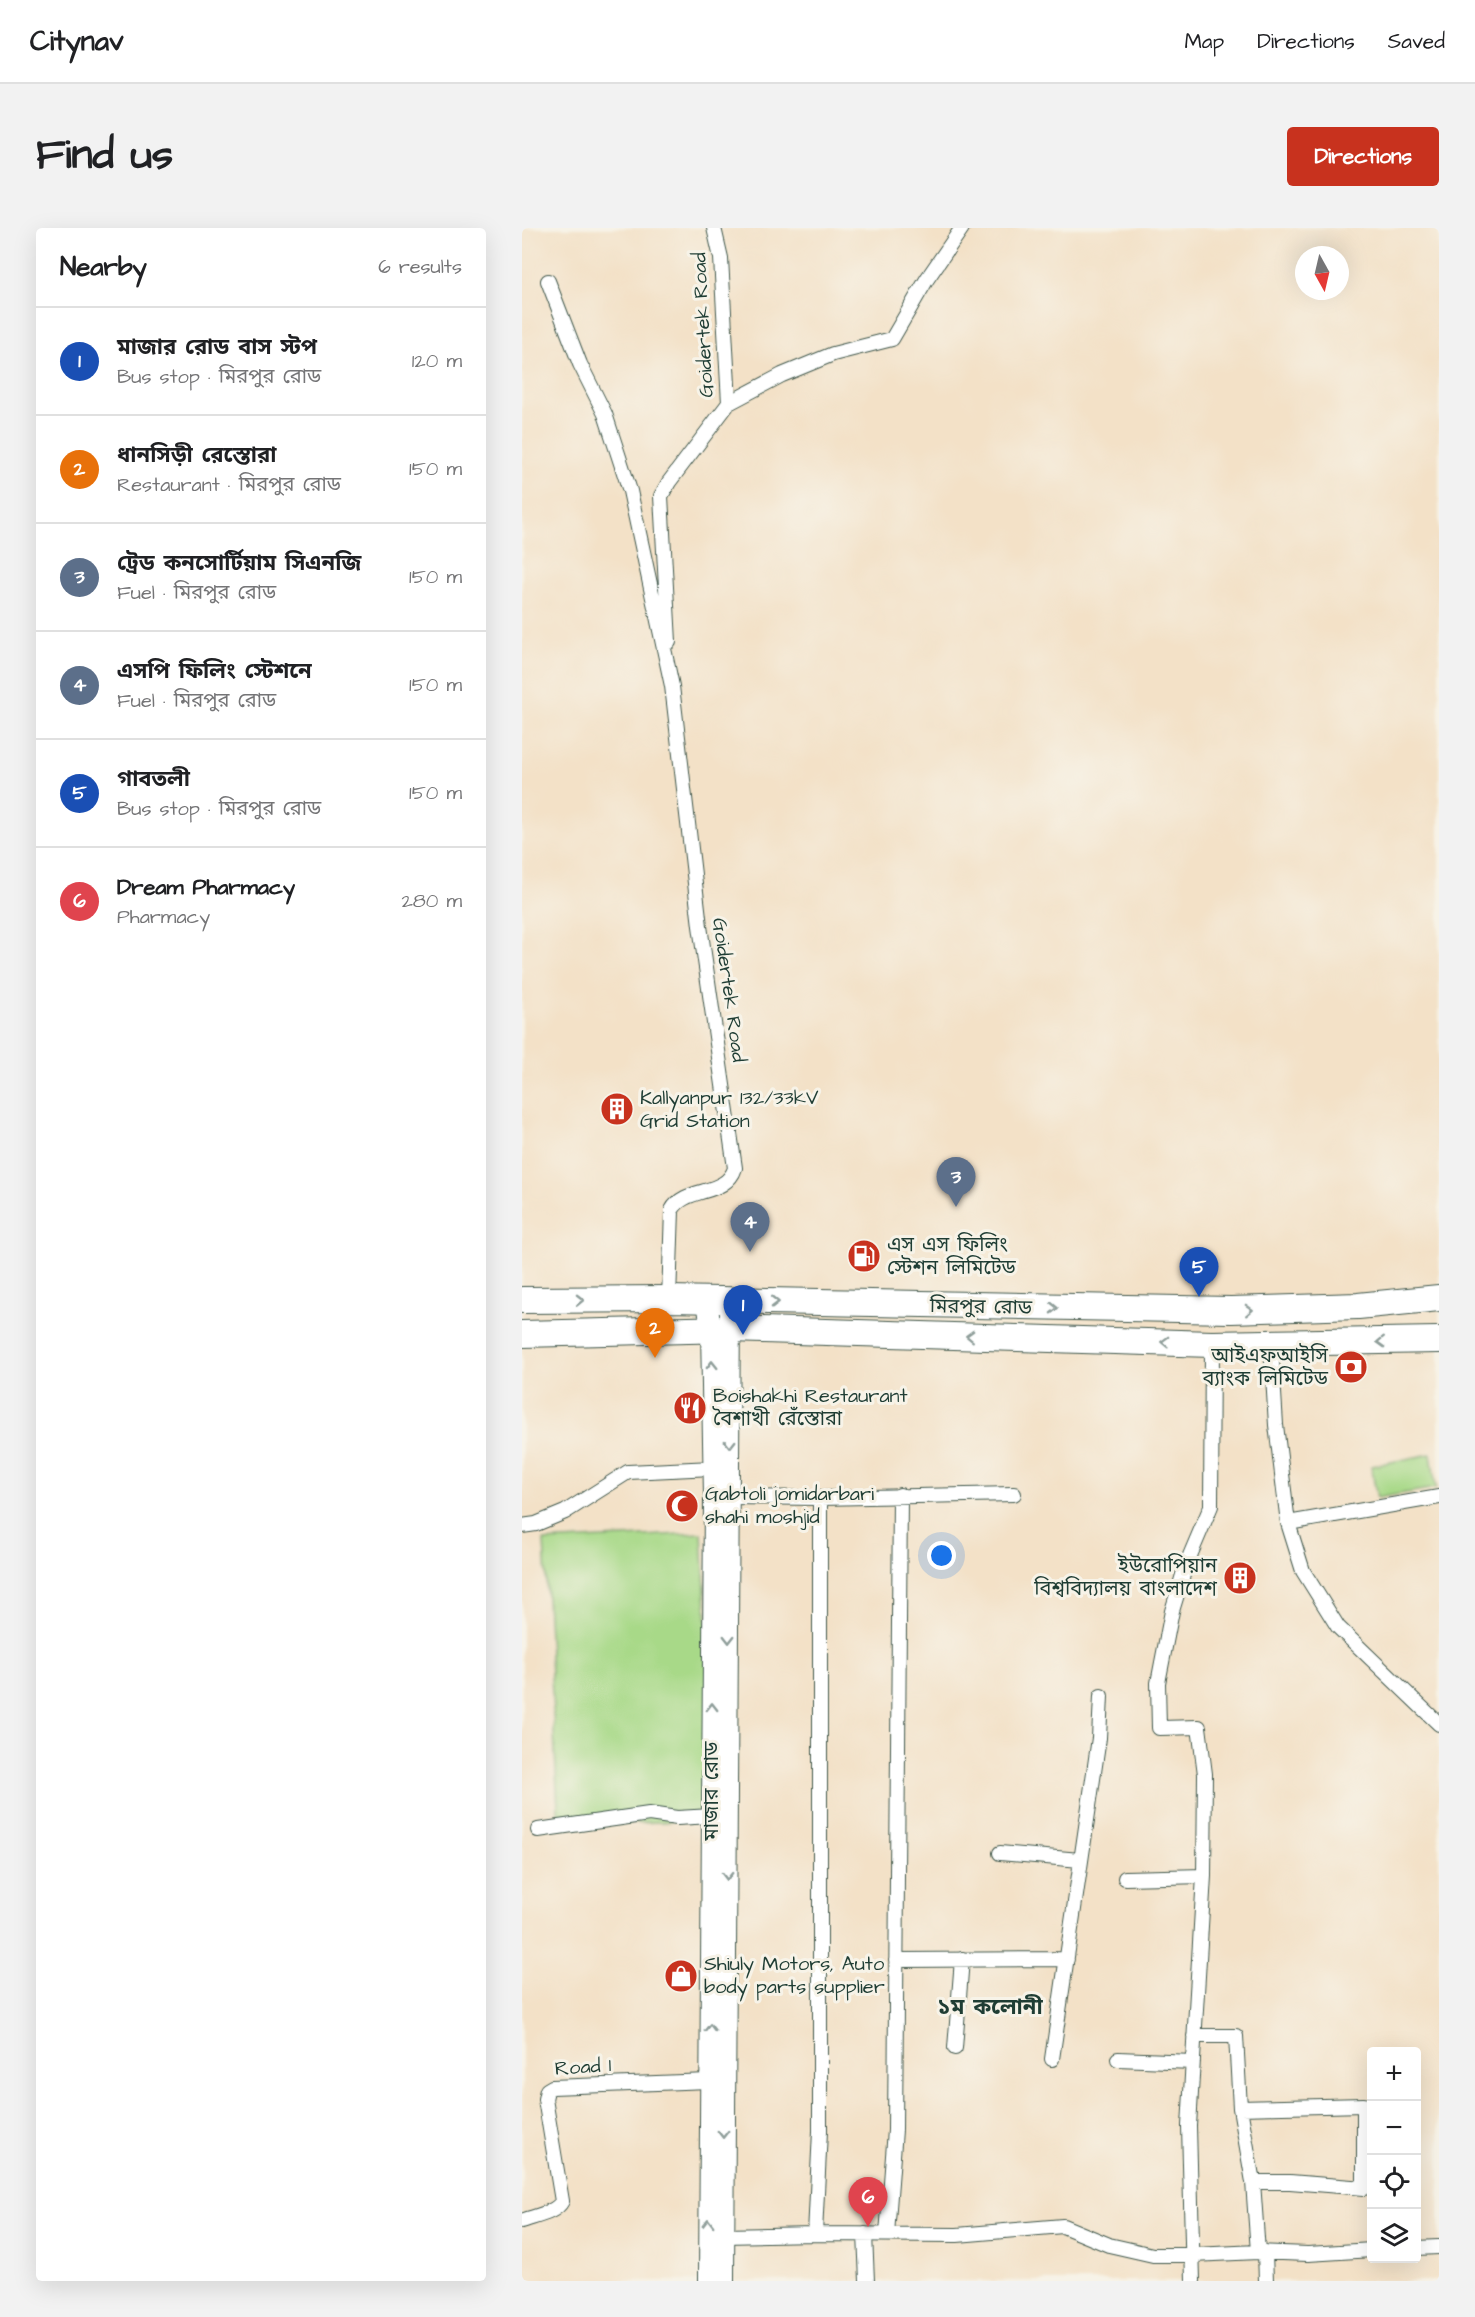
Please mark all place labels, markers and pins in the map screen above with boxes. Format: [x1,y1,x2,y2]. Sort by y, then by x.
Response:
place label: Kallyanpur 132/33kV Grid Station [640,1084,819,1135]
building icon: Kallyanpur 132/33kV Grid Station [599,1091,635,1127]
pin: 3 [936,1158,976,1207]
pin: 4 [730,1202,770,1252]
place label: এস এস ফিলিং স্টেশন লিমিটেড [887,1231,1017,1282]
fuel station icon: এস এস ফিলিং স্টেশন লিমিটেড [846,1238,882,1274]
pin: 5 [1180,1248,1218,1297]
pin: 1 [724,1286,762,1335]
pin: 2 [636,1308,674,1358]
place label: আইএফআইসি ব্যাংক লিমিটেড [1202,1342,1329,1393]
bank icon: আইএফআইসি ব্যাংক লিমিটেড [1333,1349,1369,1385]
place label: Boishakhi Restaurant বৈশাখী রেঁস্তোরা [712,1382,908,1433]
restaurant icon: Boishakhi Restaurant বৈশাখী রেঁস্তোরা [672,1390,708,1426]
place label: Gabtoli jomidarbari shahi moshjid [705,1480,874,1531]
mosque icon: Gabtoli jomidarbari shahi moshjid [664,1488,700,1524]
place label: ইউরোপিয়ান বিশ্ববিদ্যালয় বাংলাদেশ [1033,1552,1218,1603]
building icon: ইউরোপিয়ান বিশ্ববিদ্যালয় বাংলাদেশ [1222,1560,1258,1596]
place label: Shiuly Motors, Auto body parts supplier [704,1950,885,2002]
shop icon: Shiuly Motors, Auto body parts supplier [663,1958,699,1994]
pin: 6 [848,2178,888,2227]

